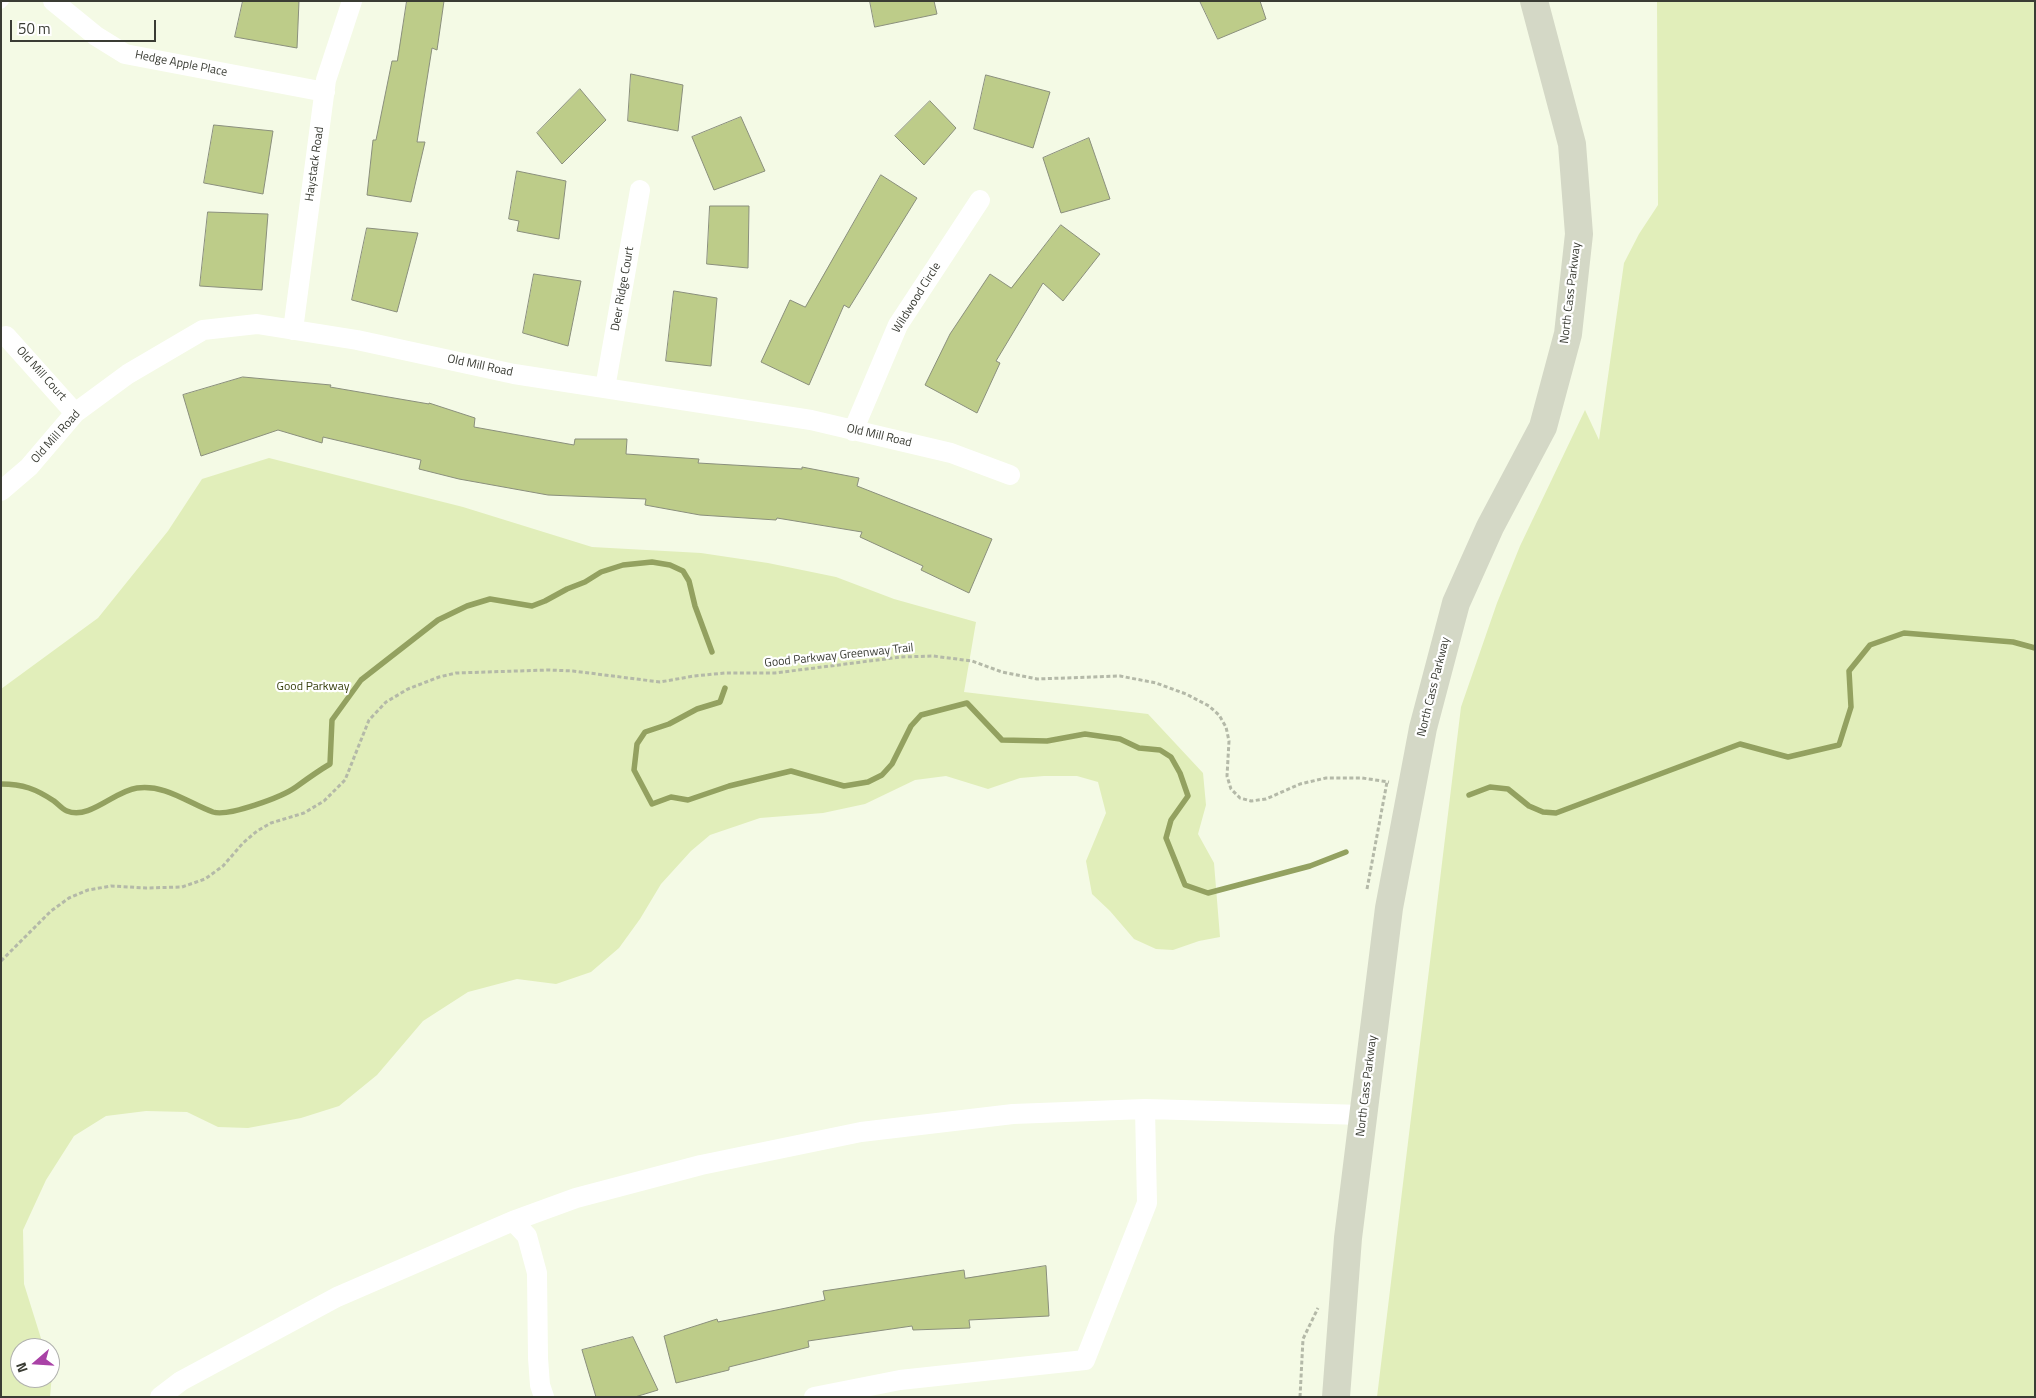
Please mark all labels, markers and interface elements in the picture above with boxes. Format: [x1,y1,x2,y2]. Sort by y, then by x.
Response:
scale bar [12,10,159,42]
text: 50 m [18,17,51,40]
street label: Hedge Apple Place [134,48,228,80]
street label: Haystack Road [303,126,327,202]
street label: North Cass Parkway [1558,242,1584,344]
street label: Deer Ridge Court [608,246,638,332]
street label: Wildwood Circle [890,260,944,336]
street label: Old Mill Court [13,344,69,404]
street label: Old Mill Road [446,352,514,380]
street label: Old Mill Road [28,407,84,467]
street label: Old Mill Road [845,421,913,451]
street label: North Cass Parkway [1415,636,1453,738]
street label: Good Parkway Greenway Trail [764,641,914,671]
park label: Good Parkway [277,680,349,694]
street label: North Cass Parkway [1354,1035,1380,1137]
north arrow [10,1338,60,1388]
text: N [10,1360,33,1376]

